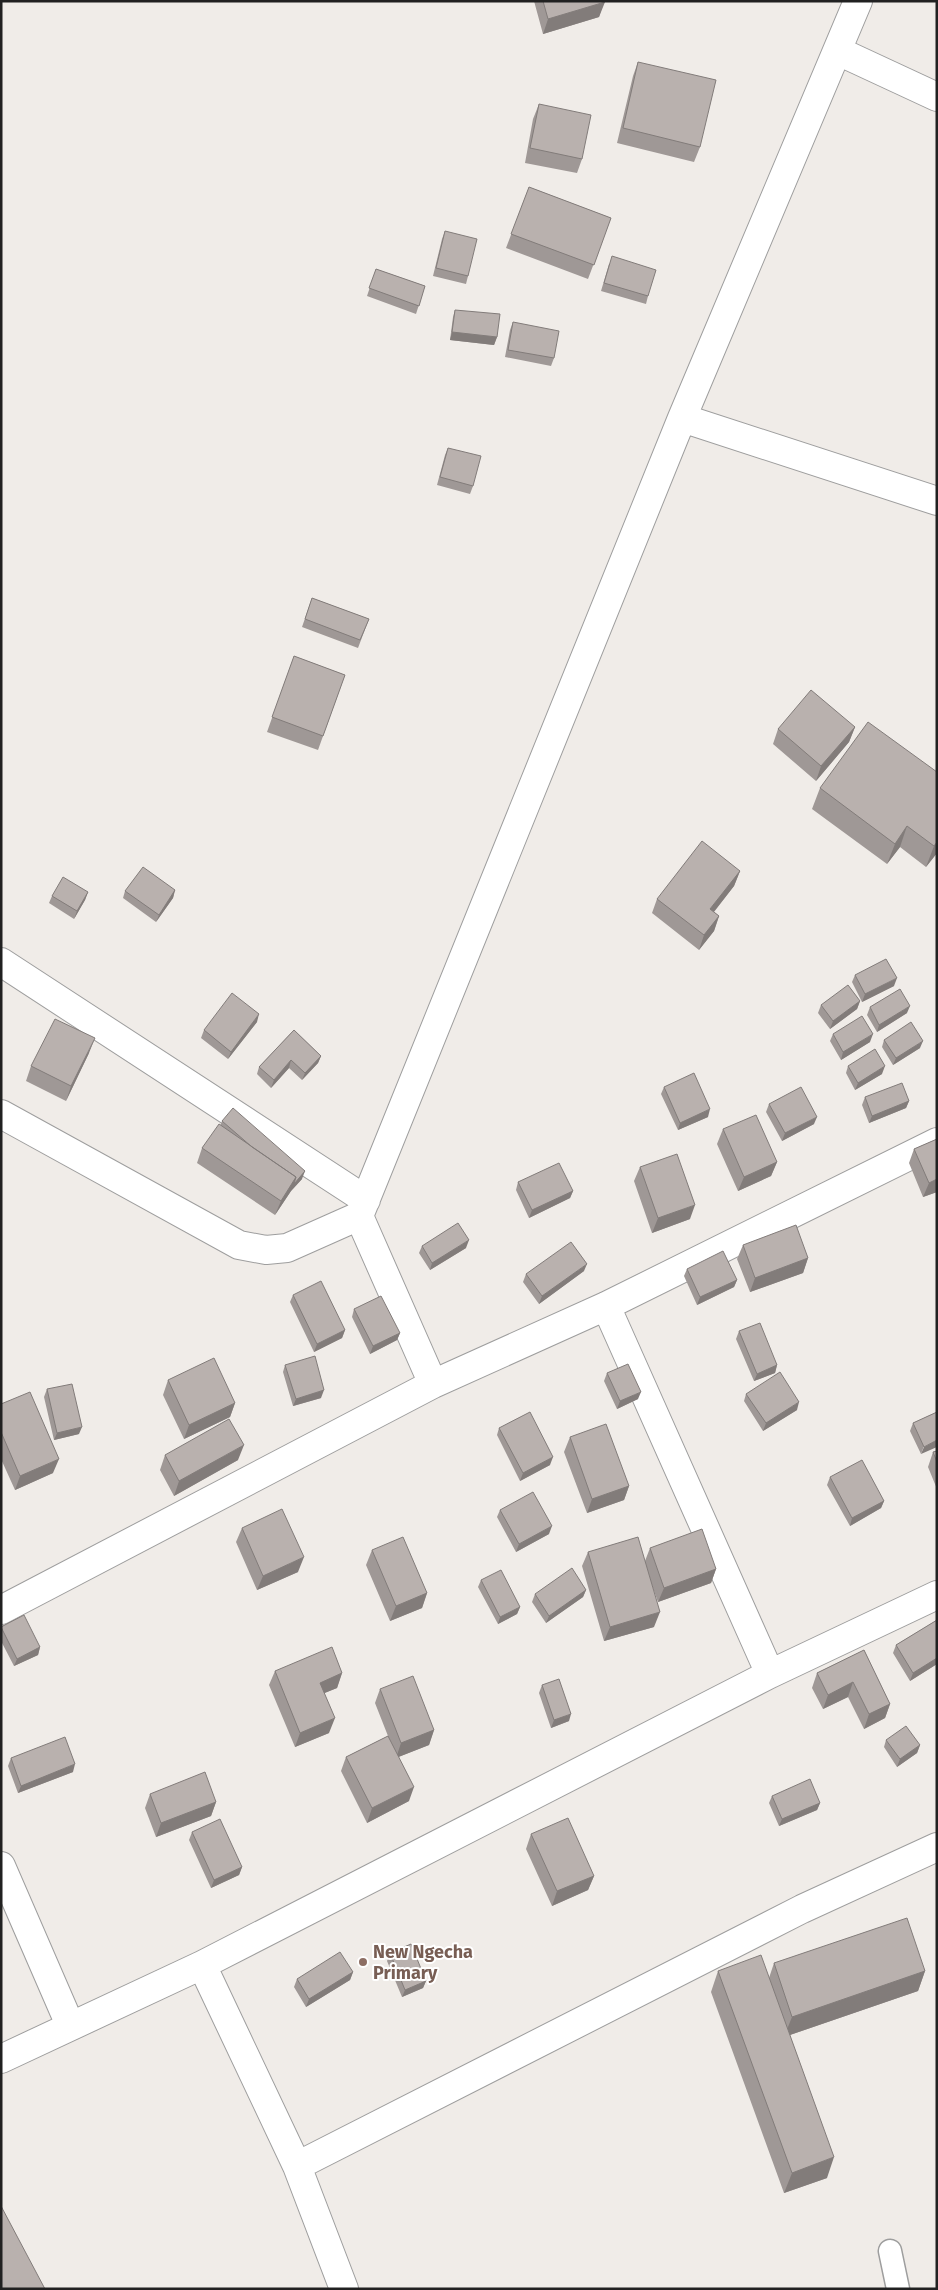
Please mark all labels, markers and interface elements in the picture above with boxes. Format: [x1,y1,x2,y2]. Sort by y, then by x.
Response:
place label: New Ngecha Primary [373,1941,473,1984]
marker: New Ngecha Primary [357,1956,369,1968]

